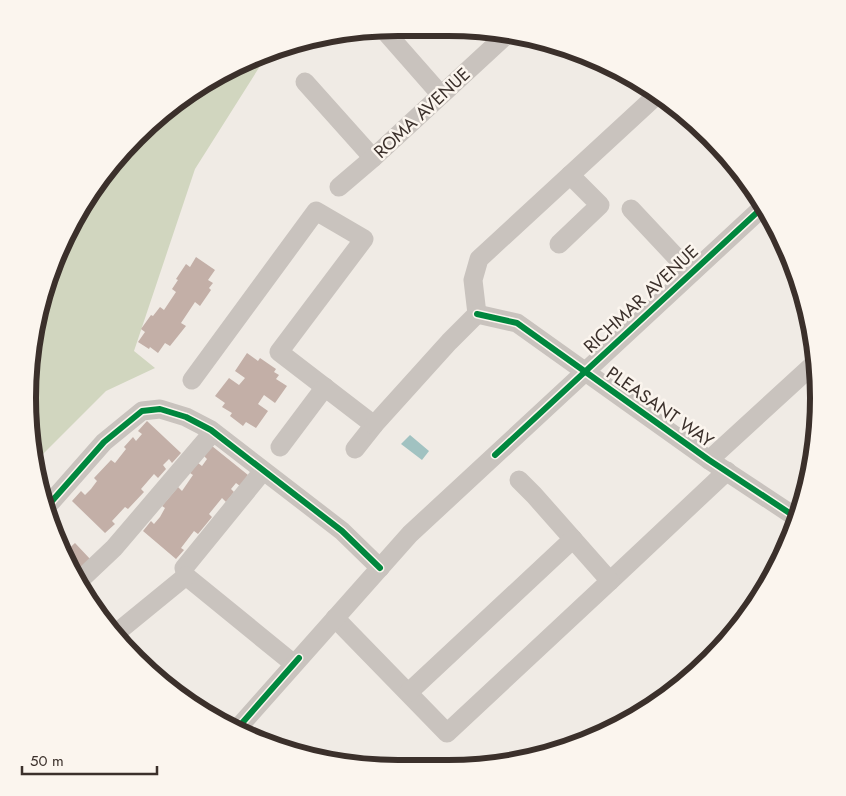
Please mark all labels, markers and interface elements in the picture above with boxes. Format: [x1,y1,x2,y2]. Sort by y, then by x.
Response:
street label: ROMA AVENUE [368,62,476,164]
street label: RICHMAR AVENUE [578,239,704,359]
street label: PLEASANT WAY [601,360,720,454]
scale bar [22,744,158,776]
text: 50 m [30,750,64,772]

